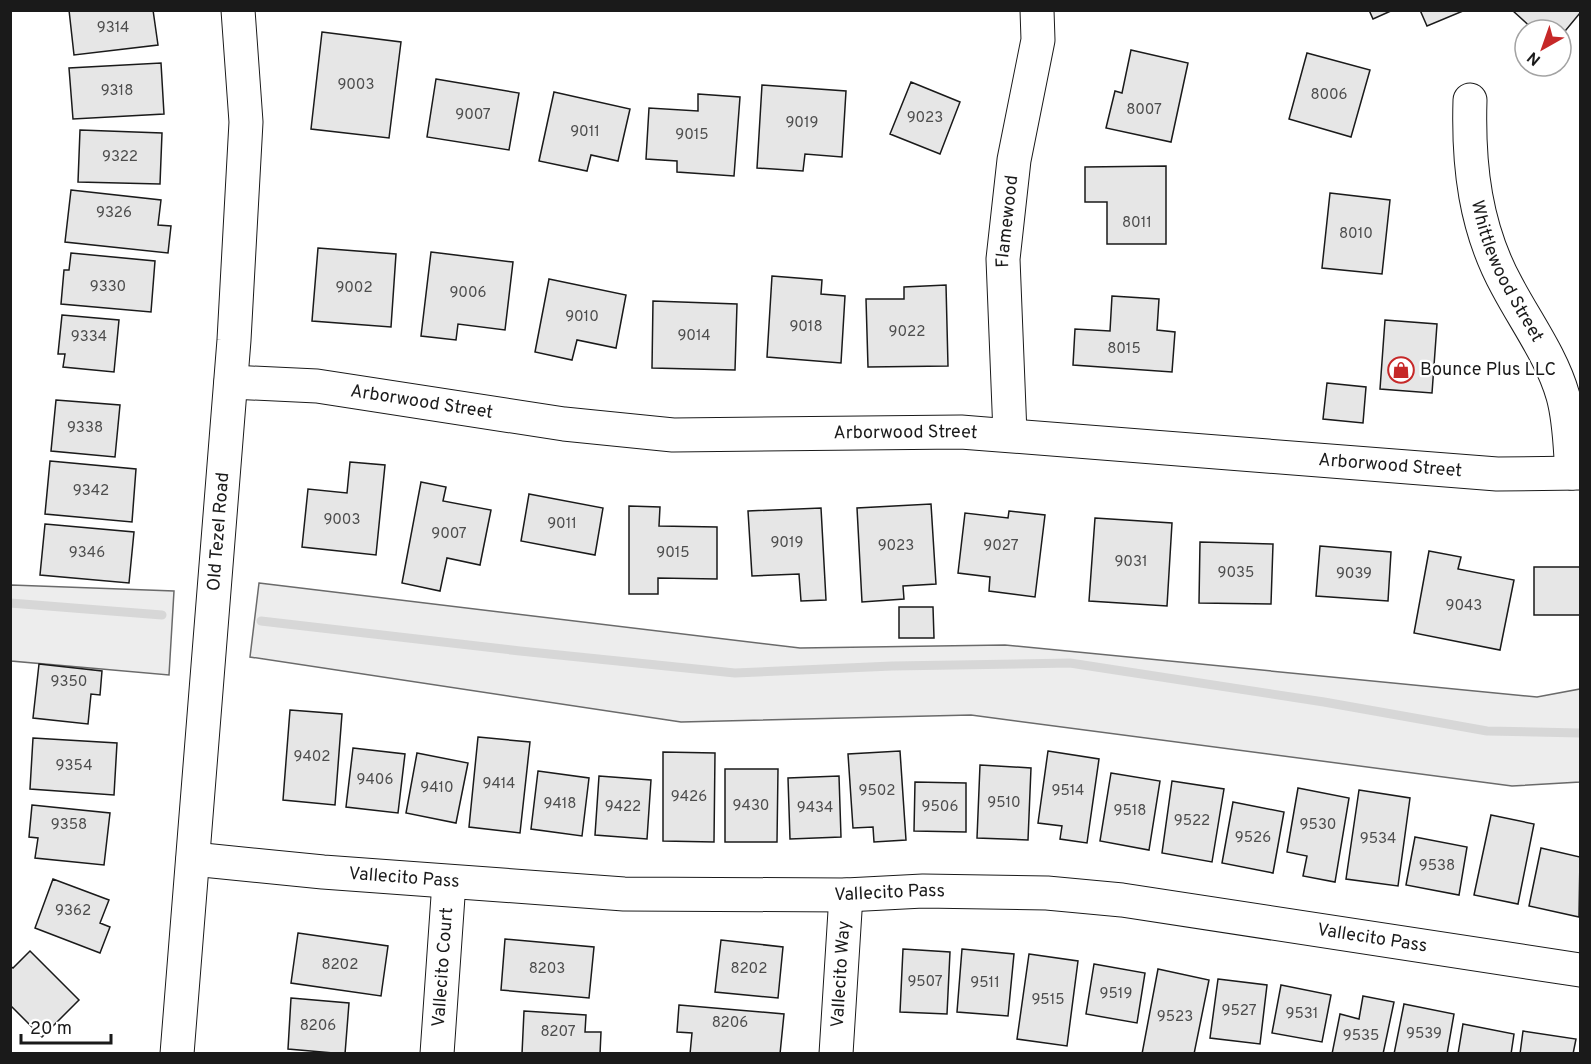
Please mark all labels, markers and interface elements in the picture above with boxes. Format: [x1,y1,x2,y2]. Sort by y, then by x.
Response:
north arrow [1513,18,1573,78]
house number: 9314 [97,19,129,38]
text: N [1524,47,1545,69]
house number: 9003 [337,76,375,95]
house number: 9318 [101,82,133,101]
house number: 8006 [1310,86,1348,105]
house number: 8007 [1126,101,1162,120]
house number: 9007 [455,106,491,125]
house number: 9023 [907,109,943,128]
house number: 9019 [785,114,819,133]
house number: 9011 [570,123,600,142]
house number: 9015 [675,126,709,145]
house number: 9322 [102,148,138,167]
street label: Flamewood [991,174,1024,268]
street label: Whittlewood Street [1465,198,1549,346]
house number: 9326 [96,204,132,223]
house number: 8011 [1122,214,1152,233]
house number: 8010 [1339,225,1373,244]
house number: 9330 [90,278,126,297]
house number: 9002 [335,279,373,298]
house number: 9006 [450,284,487,303]
house number: 9010 [565,308,599,327]
house number: 9018 [789,318,823,337]
house number: 9022 [889,323,925,342]
house number: 9014 [677,327,711,346]
house number: 9334 [71,328,107,347]
house number: 8015 [1107,340,1141,359]
shop icon: Bounce Plus LLC [1386,355,1416,385]
place label: Bounce Plus LLC [1420,359,1556,382]
street label: Arborwood Street [349,380,495,424]
house number: 9338 [67,419,103,438]
street label: Arborwood Street [833,420,978,445]
street label: Arborwood Street [1317,449,1463,483]
street label: Old Tezel Road [202,471,235,592]
house number: 9342 [73,482,109,501]
house number: 9003 [323,511,361,530]
house number: 9011 [547,515,577,534]
house number: 9007 [431,525,467,544]
house number: 9019 [770,534,804,553]
house number: 9023 [878,537,914,556]
house number: 9027 [983,537,1019,556]
house number: 9346 [69,544,105,563]
house number: 9015 [656,544,690,563]
house number: 9031 [1114,553,1148,572]
house number: 9035 [1218,564,1254,583]
house number: 9039 [1336,565,1372,584]
house number: 9043 [1446,597,1482,616]
house number: 9350 [51,673,87,692]
house number: 9402 [293,748,331,767]
house number: 9354 [56,757,92,776]
house number: 9406 [357,771,393,790]
house number: 9414 [483,775,515,794]
house number: 9410 [420,779,454,798]
house number: 9502 [858,782,896,801]
house number: 9514 [1052,782,1084,801]
house number: 9426 [671,788,707,807]
house number: 9510 [987,794,1021,813]
house number: 9418 [543,795,577,814]
house number: 9430 [733,797,769,816]
house number: 9422 [605,798,641,817]
house number: 9506 [922,798,958,817]
house number: 9434 [797,799,833,818]
house number: 9518 [1113,802,1147,821]
house number: 9522 [1174,812,1210,831]
house number: 9358 [51,816,87,835]
house number: 9530 [1300,816,1336,835]
house number: 9526 [1235,829,1271,848]
house number: 9534 [1360,830,1396,849]
house number: 9538 [1419,857,1455,876]
street label: Vallecito Pass [348,862,460,893]
street label: Vallecito Pass [834,879,945,907]
house number: 9362 [55,902,91,921]
street label: Vallecito Court [427,907,459,1028]
street label: Vallecito Pass [1315,918,1429,958]
street label: Vallecito Way [826,920,856,1028]
house number: 8202 [322,956,358,975]
house number: 8203 [529,960,565,979]
house number: 8202 [731,960,767,979]
house number: 9507 [907,973,943,992]
house number: 9511 [970,974,1000,993]
house number: 9519 [1100,985,1132,1004]
house number: 9515 [1031,991,1065,1010]
house number: 9527 [1221,1002,1257,1021]
house number: 9531 [1286,1005,1318,1024]
scale bar [21,1007,111,1045]
house number: 9523 [1157,1008,1193,1027]
house number: 8206 [712,1014,748,1033]
house number: 8206 [300,1017,336,1036]
text: 20 m [30,1018,72,1041]
house number: 8207 [540,1023,576,1042]
house number: 9539 [1406,1025,1442,1044]
house number: 9535 [1343,1027,1379,1046]

